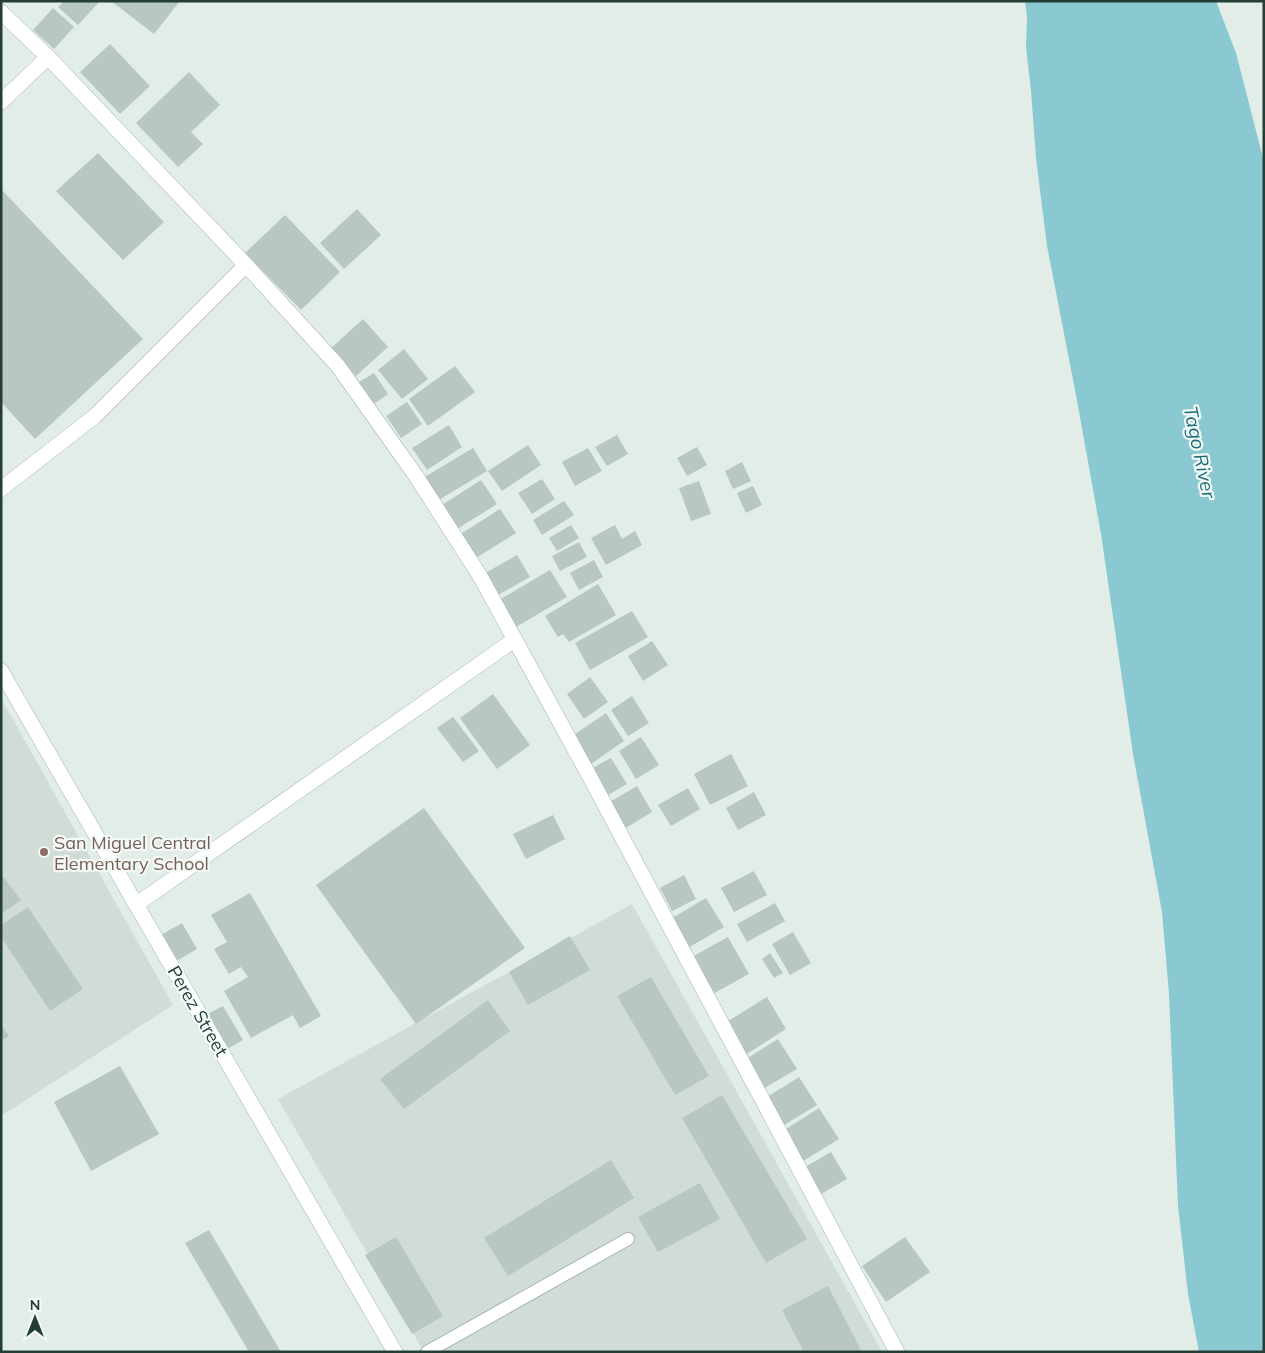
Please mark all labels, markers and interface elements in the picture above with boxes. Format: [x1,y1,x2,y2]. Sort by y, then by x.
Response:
water label: Tago River [1179,404,1222,501]
place label: San Miguel Central Elementary School [54,831,211,875]
marker: San Miguel Central Elementary School [38,846,50,858]
street label: Perez Street [163,961,233,1061]
north arrow [10,1293,60,1343]
text: N [30,1296,40,1314]

